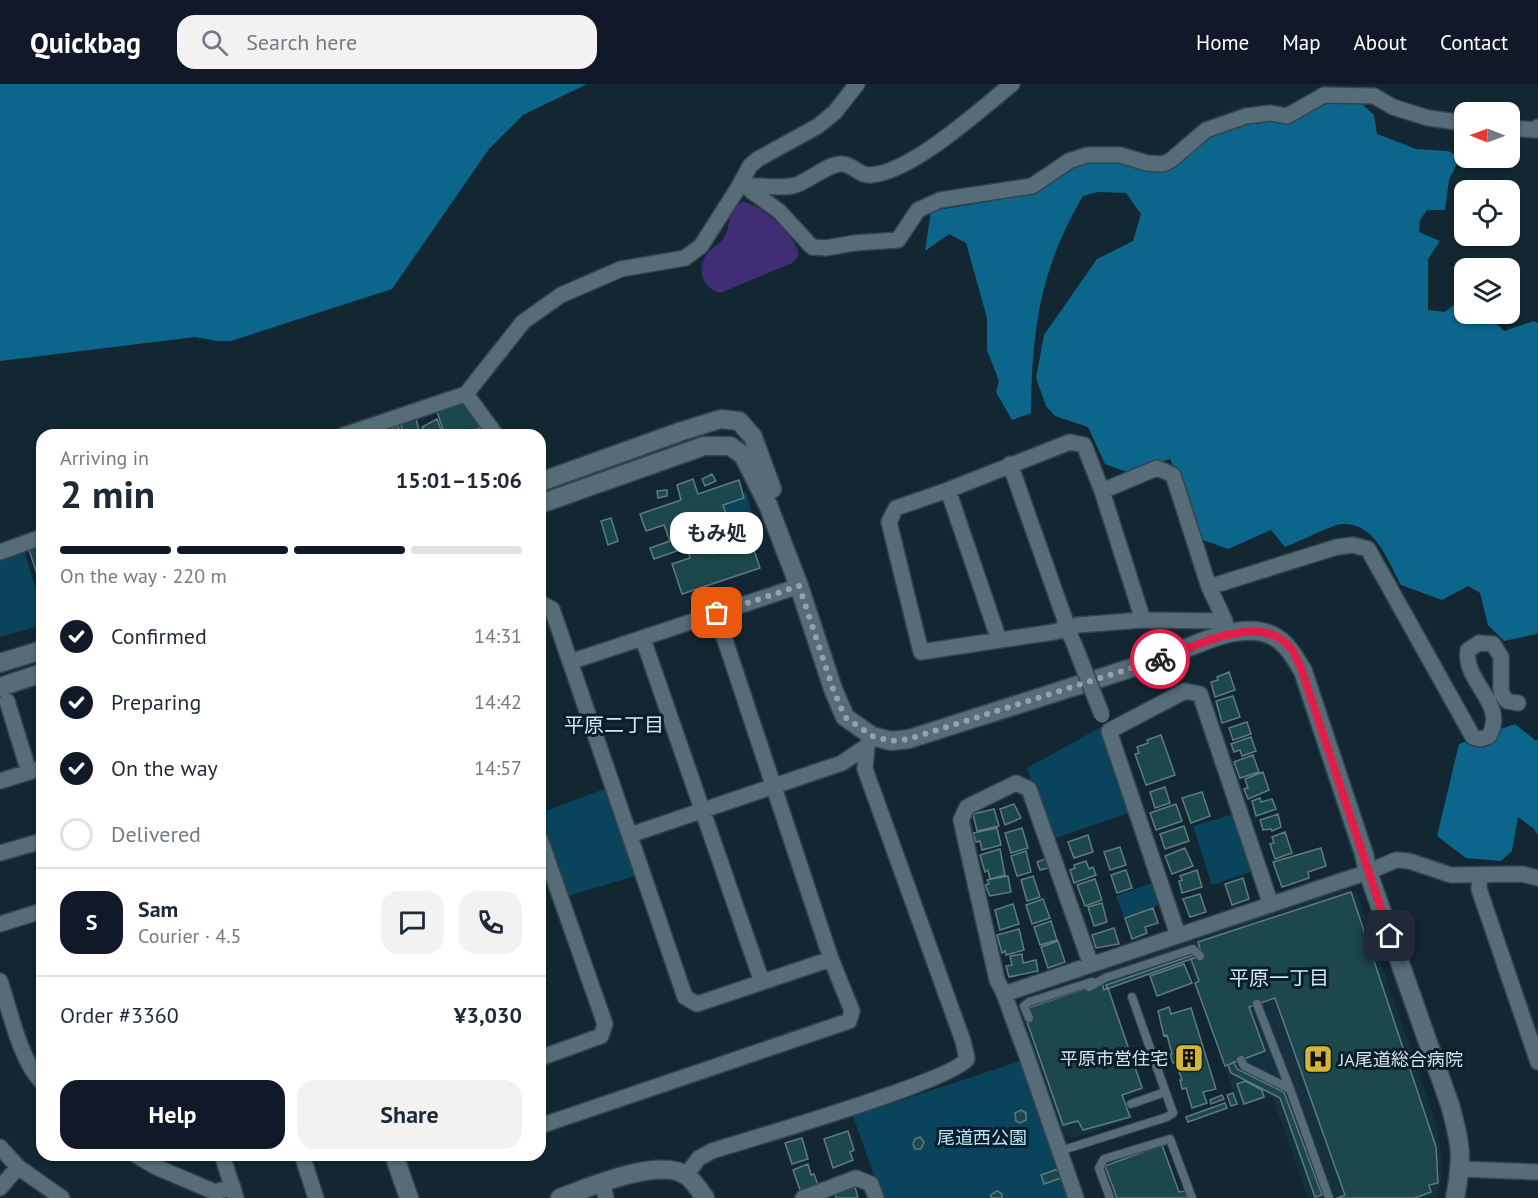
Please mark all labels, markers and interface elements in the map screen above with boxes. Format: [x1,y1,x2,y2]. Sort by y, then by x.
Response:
search box [177,15,597,69]
text: Quickbag [30,24,141,61]
icon: search [198,26,231,59]
text: Search here [246,28,357,56]
text: Home [1196,29,1249,56]
text: Map [1282,29,1321,56]
text: About [1354,29,1407,56]
text: Contact [1440,29,1508,56]
north arrow [1454,102,1520,168]
map controls [1454,102,1520,324]
button: locate [1454,180,1520,246]
button: layers [1454,258,1520,324]
text: Arriving in [60,445,149,471]
text: 15:01–15:06 [396,466,522,494]
text: 2 min [60,468,155,519]
callout: もみ処 [670,511,764,553]
text: もみ処 [687,520,747,546]
text: On the way · 220 m [60,563,227,589]
pin [691,587,742,638]
icon: bag [700,596,733,629]
icon: check [60,620,93,653]
text: Confirmed [111,622,207,650]
text: 14:31 [474,623,522,649]
courier [1130,629,1190,689]
icon: bike [1144,643,1177,676]
icon: check [60,686,93,719]
text: Preparing [111,688,201,716]
text: 14:42 [474,689,522,715]
district label: 平原二丁目 [564,712,664,738]
icon: check [60,752,93,785]
text: On the way [111,754,218,782]
text: 14:57 [474,755,522,781]
text: Delivered [111,820,201,848]
button: chat [381,891,444,954]
button: phone [459,891,522,954]
text: Sam [138,895,178,923]
text: S [86,908,97,936]
pin [1364,910,1415,961]
icon: home [1373,919,1406,952]
text: Courier · 4.5 [138,923,241,949]
district label: 平原一丁目 [1229,965,1329,991]
text: Order #3360 [60,1001,179,1029]
text: ¥3,030 [454,1001,522,1029]
building icon: 平原市営住宅 [1173,1042,1205,1074]
hospital icon: JA尾道総合病院 [1302,1043,1334,1075]
place label: 平原市営住宅 [1060,1047,1168,1070]
place label: JA尾道総合病院 [1338,1048,1463,1071]
button: Help [60,1080,285,1149]
button: Share [297,1080,522,1149]
park label: 尾道西公園 [937,1126,1027,1149]

